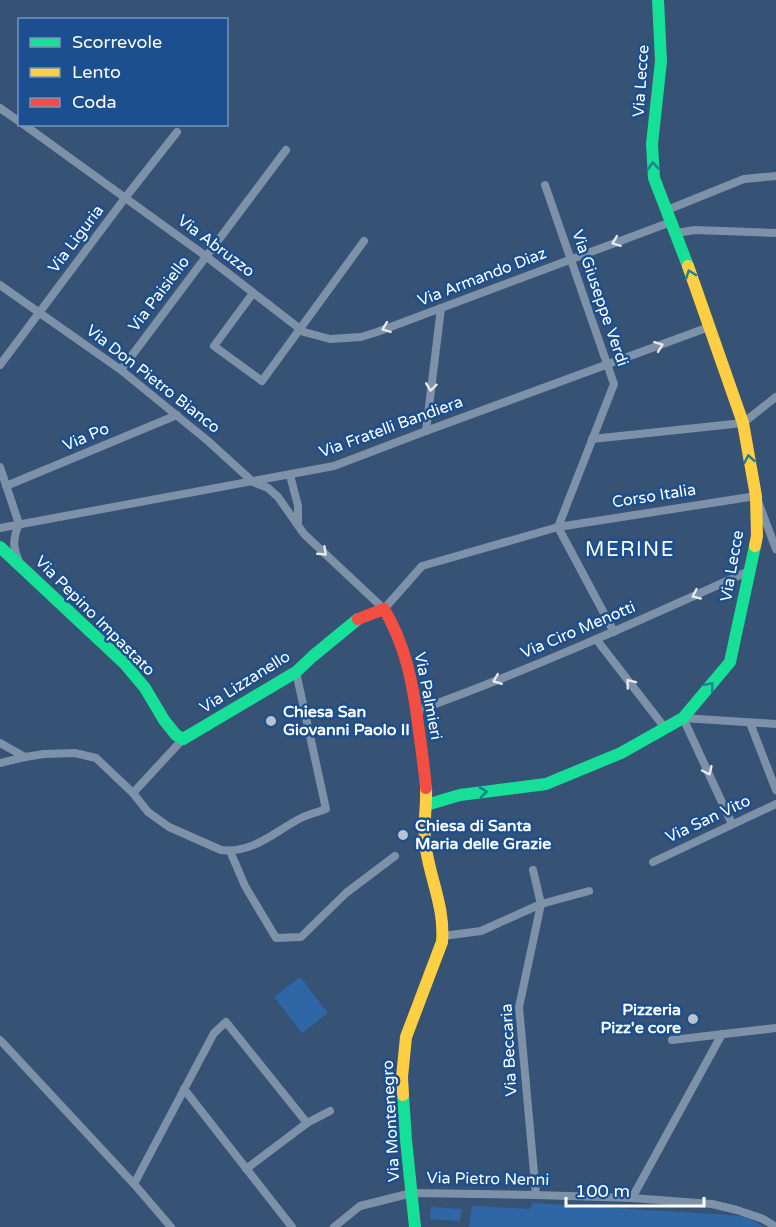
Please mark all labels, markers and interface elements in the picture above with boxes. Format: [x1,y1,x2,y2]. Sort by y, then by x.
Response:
legend [18,18,228,126]
text: Scorrevole [72,31,162,53]
street label: Via Lecce [629,44,653,118]
text: Lento [72,61,121,83]
text: Coda [72,91,117,113]
one-way arrow [647,162,660,171]
street label: Via Liguria [44,201,108,277]
street label: Via Abruzzo [173,210,259,282]
street label: Via Giuseppe Verdi [567,227,633,369]
one-way arrow [611,235,622,248]
street label: Via Armando Diaz [415,243,549,311]
street label: Via Paisiello [124,252,194,336]
one-way arrow [685,269,698,280]
street label: Via Don Pietro Bianco [82,320,224,438]
one-way arrow [381,321,392,334]
one-way arrow [653,341,664,353]
one-way arrow [426,382,438,392]
street label: Via Fratelli Bandiera [316,392,466,462]
street label: Via Po [60,418,112,456]
one-way arrow [744,455,756,464]
street label: Corso Italia [611,479,697,513]
street label: Via Lecce [716,529,748,603]
district label: MERINE [585,538,675,562]
one-way arrow [316,544,327,555]
street label: Via Pepino Impastato [31,552,159,680]
one-way arrow [691,588,702,600]
street label: Via Ciro Menotti [518,597,638,663]
street label: Via Lizzanello [196,646,294,718]
street label: Via Palmieri [410,650,446,742]
one-way arrow [493,673,504,685]
one-way arrow [627,679,638,690]
one-way arrow [703,682,714,693]
place label: Chiesa San Giovanni Paolo II [283,702,410,740]
marker: Chiesa San Giovanni Paolo II [264,714,278,728]
one-way arrow [700,764,712,775]
one-way arrow [478,787,488,799]
street label: Via San Vito [662,791,754,847]
place label: Chiesa di Santa Maria delle Grazie [415,816,551,854]
marker: Chiesa di Santa Maria delle Grazie [396,828,410,842]
place label: Pizzeria Pizz'e core [601,1000,681,1038]
street label: Via Beccaria [497,1003,521,1097]
marker: Pizzeria Pizz'e core [686,1012,700,1026]
street label: Via Montenegro [378,1059,404,1183]
street label: Via Pietro Nenni [426,1168,550,1190]
scale bar [566,1170,704,1208]
text: 100 m [575,1180,630,1202]

